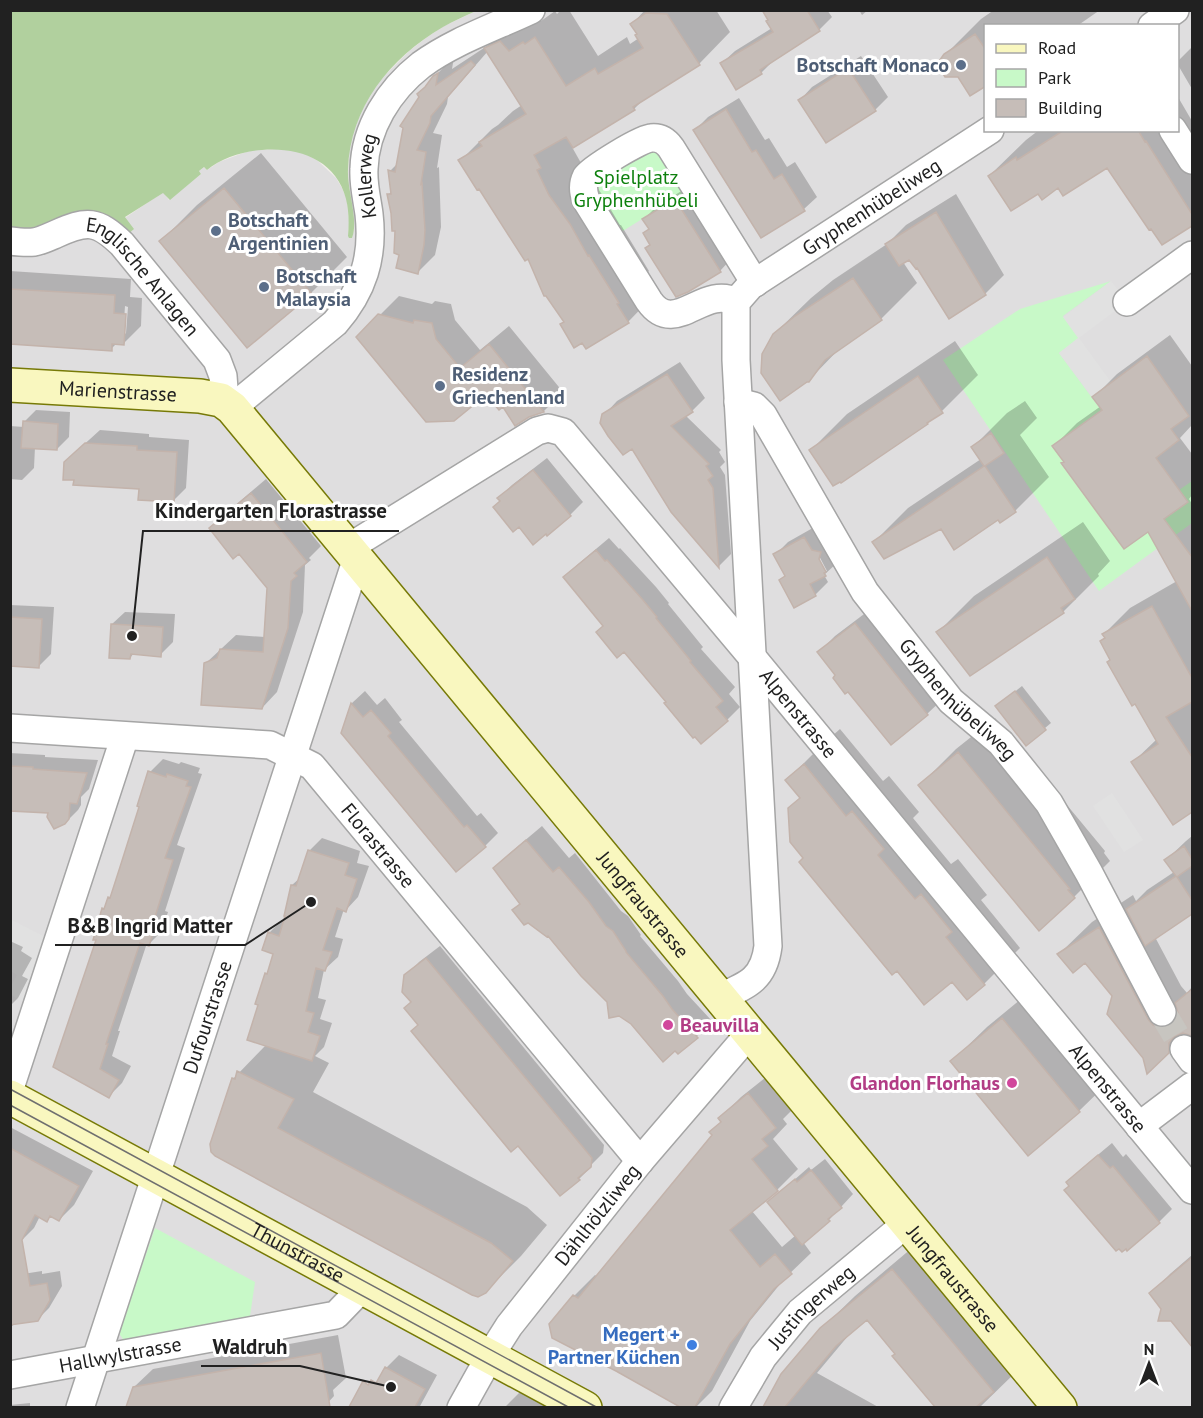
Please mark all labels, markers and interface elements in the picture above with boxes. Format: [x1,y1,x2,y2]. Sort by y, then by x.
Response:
legend [984,24,1179,132]
text: Road [1038,36,1076,59]
place label: Botschaft Monaco [797,52,949,78]
marker: Botschaft Monaco [954,58,968,72]
text: Park [1038,66,1071,89]
text: Building [1038,96,1102,119]
street label: Kollerweg [351,130,383,220]
street label: Gryphenhübeliweg [797,152,946,262]
park label: Spielplatz Gryphenhübeli [573,164,699,213]
place label: Botschaft Argentinien [228,207,329,256]
street label: Englische Anlagen [84,211,205,341]
marker: Botschaft Argentinien [209,224,223,238]
place label: Botschaft Malaysia [276,263,357,312]
marker: Botschaft Malaysia [257,280,271,294]
place label: Residenz Griechenland [452,361,565,410]
street label: Marienstrasse [58,375,177,408]
marker: Residenz Griechenland [433,379,447,393]
callout: Kindergarten Florastrasse [143,492,399,531]
text: Kindergarten Florastrasse [155,497,387,524]
street label: Gryphenhübeliweg [893,633,1023,766]
street label: Alpenstrasse [754,663,843,763]
street label: Florastrasse [335,798,421,893]
street label: Jungfraustrasse [591,845,695,963]
callout: B&B Ingrid Matter [55,906,245,945]
text: B&B Ingrid Matter [67,912,233,939]
street label: Dufourstrasse [177,957,238,1077]
place label: Beauvilla [680,1012,759,1038]
marker: Beauvilla [661,1018,675,1032]
street label: Alpenstrasse [1063,1038,1152,1138]
place label: Glandon Florhaus [850,1070,1000,1096]
marker: Glandon Florhaus [1005,1076,1019,1090]
street label: Dählhölzliweg [549,1159,646,1271]
street label: Thunstrasse [246,1217,349,1288]
street label: Jungfraustrasse [901,1219,1005,1338]
street label: Justingerweg [761,1259,860,1355]
place label: Megert + Partner Küchen [548,1321,680,1370]
callout: Waldruh [201,1327,300,1366]
street label: Hallwylstrasse [57,1331,183,1379]
text: Waldruh [212,1333,288,1360]
north arrow [1119,1334,1179,1394]
marker: Megert + Partner Küchen [685,1338,699,1352]
text: N [1144,1339,1154,1359]

